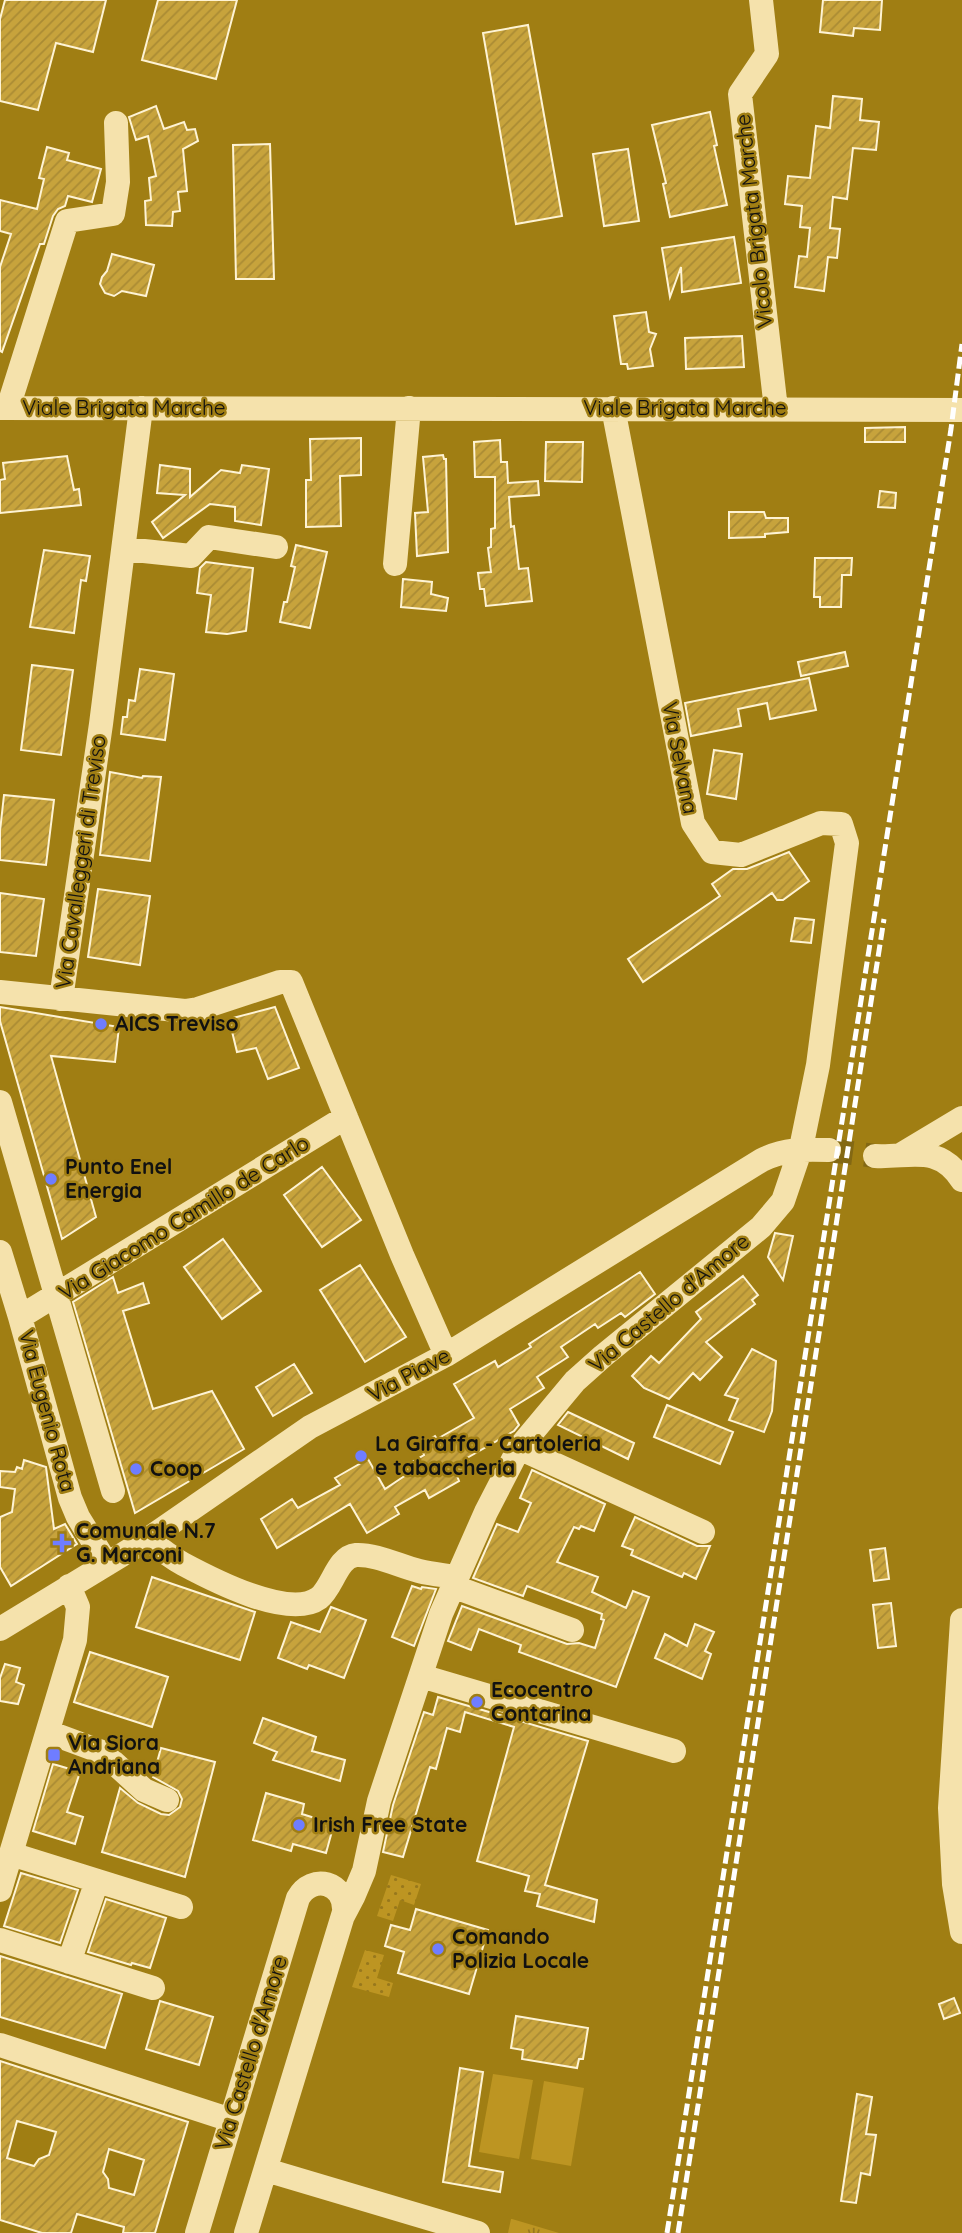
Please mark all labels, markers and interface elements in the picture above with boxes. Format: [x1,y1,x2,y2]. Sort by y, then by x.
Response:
street label: Vicolo Brigata Marche [729,113,777,329]
street label: Viale Brigata Marche [22,394,226,420]
street label: Viale Brigata Marche [583,394,787,420]
street label: Via Selvana [657,700,705,816]
street label: Via Cavalleggeri di Treviso [49,733,111,990]
place label: AICS Treviso [115,1010,239,1036]
marker: AICS Treviso [93,1016,109,1032]
street label: Via Giacomo Camillo de Carlo [54,1129,313,1305]
place label: Punto Enel Energia [65,1153,172,1203]
marker: Punto Enel Energia [43,1171,59,1187]
street label: Via Castello d'Amore [583,1227,754,1377]
street label: Via Eugenio Rota [14,1327,82,1495]
street label: Via Piave [363,1342,454,1407]
place label: La Giraffa - Cartoleria e tabaccheria [375,1430,601,1480]
marker: La Giraffa - Cartoleria e tabaccheria [353,1448,369,1464]
place label: Coop [150,1455,203,1481]
marker: Coop [128,1461,144,1477]
place label: Comunale N.7 G. Marconi [76,1517,216,1567]
marker: Comunale N.7 G. Marconi [54,1535,70,1551]
place label: Ecocentro Contarina [491,1676,593,1726]
marker: Ecocentro Contarina [469,1694,485,1710]
place label: Via Siora Andriana [68,1729,160,1779]
marker: Via Siora Andriana [46,1747,62,1763]
place label: Irish Free State [313,1811,467,1837]
marker: Irish Free State [291,1817,307,1833]
place label: Comando Polizia Locale [452,1923,589,1973]
marker: Comando Polizia Locale [430,1941,446,1957]
street label: Via Castello d'Amore [208,1952,292,2153]

